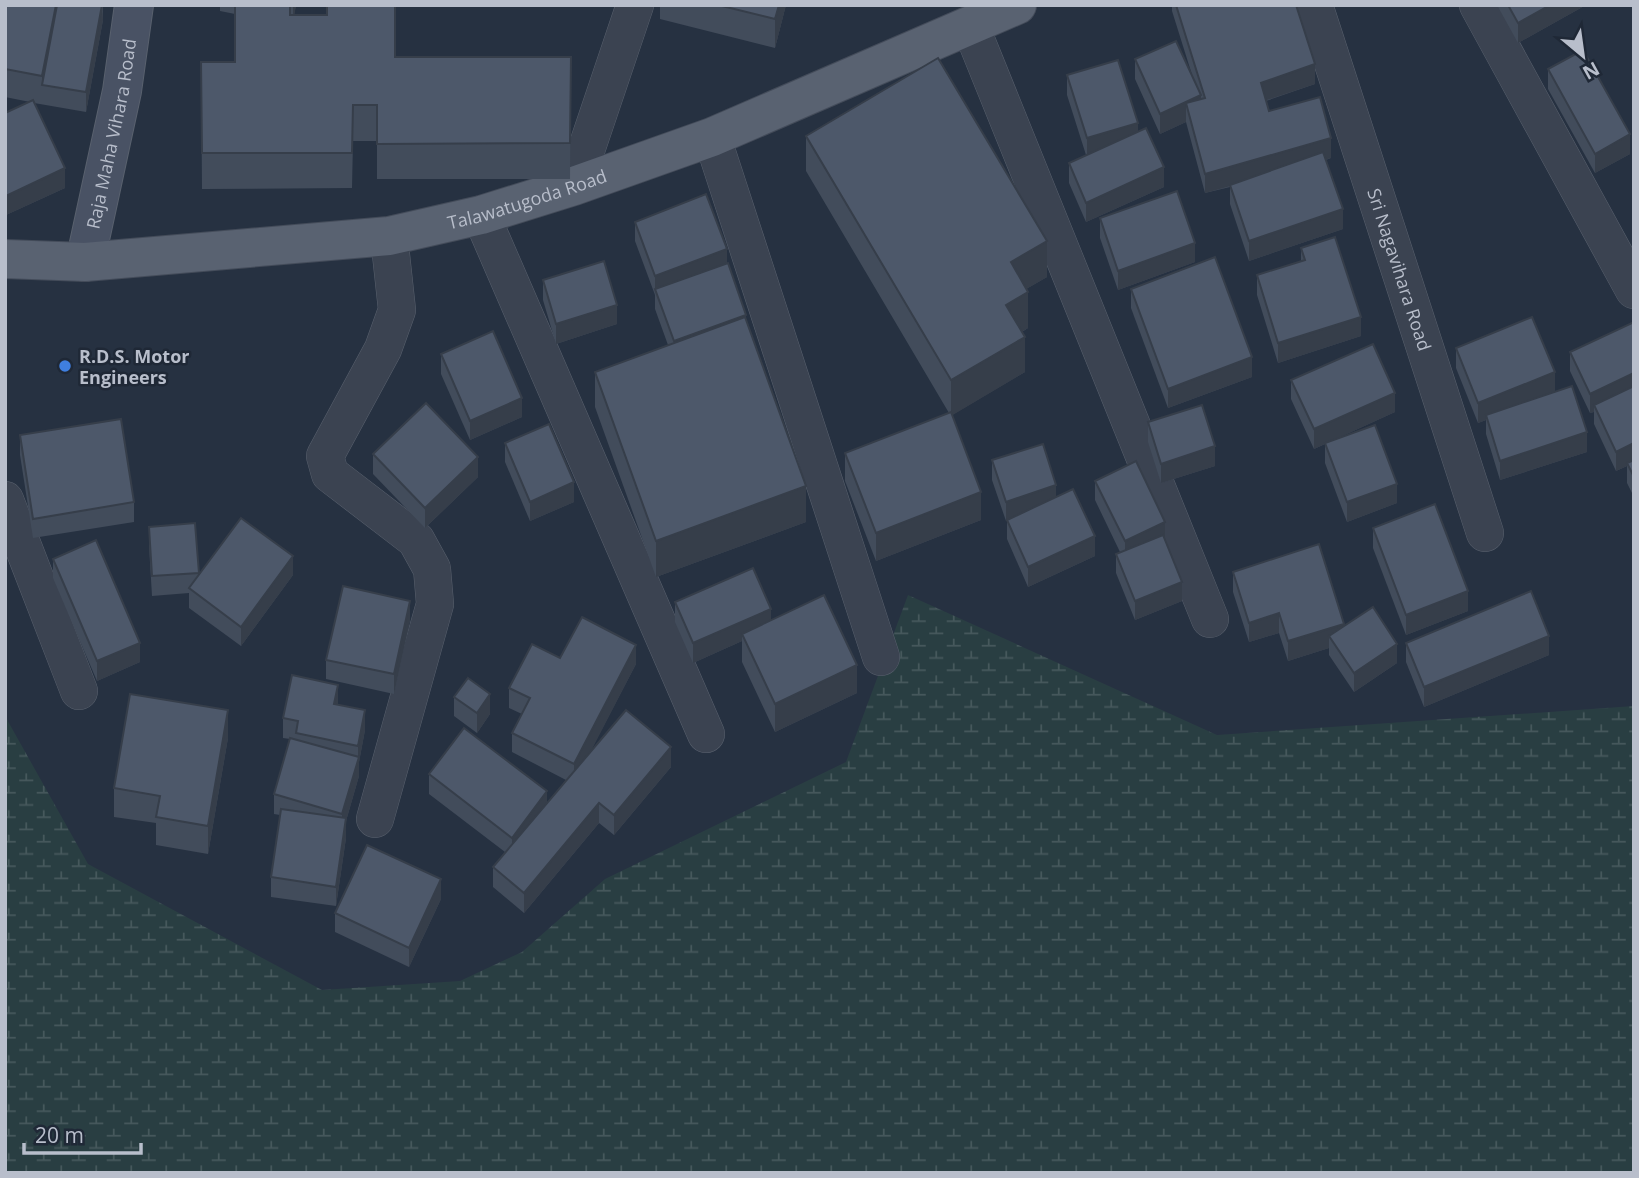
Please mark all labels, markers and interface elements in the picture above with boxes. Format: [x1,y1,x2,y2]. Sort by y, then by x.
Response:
north arrow [1548,21,1618,91]
street label: Raja Maha Vihara Road [80,37,141,231]
text: N [1578,56,1604,86]
street label: Talawatugoda Road [445,163,610,234]
street label: Sri Nagavihara Road [1362,185,1437,354]
place label: R.D.S. Motor Engineers [79,344,189,389]
marker: R.D.S. Motor Engineers [57,358,73,374]
scale bar [24,1112,142,1156]
text: 20 m [35,1121,84,1149]

